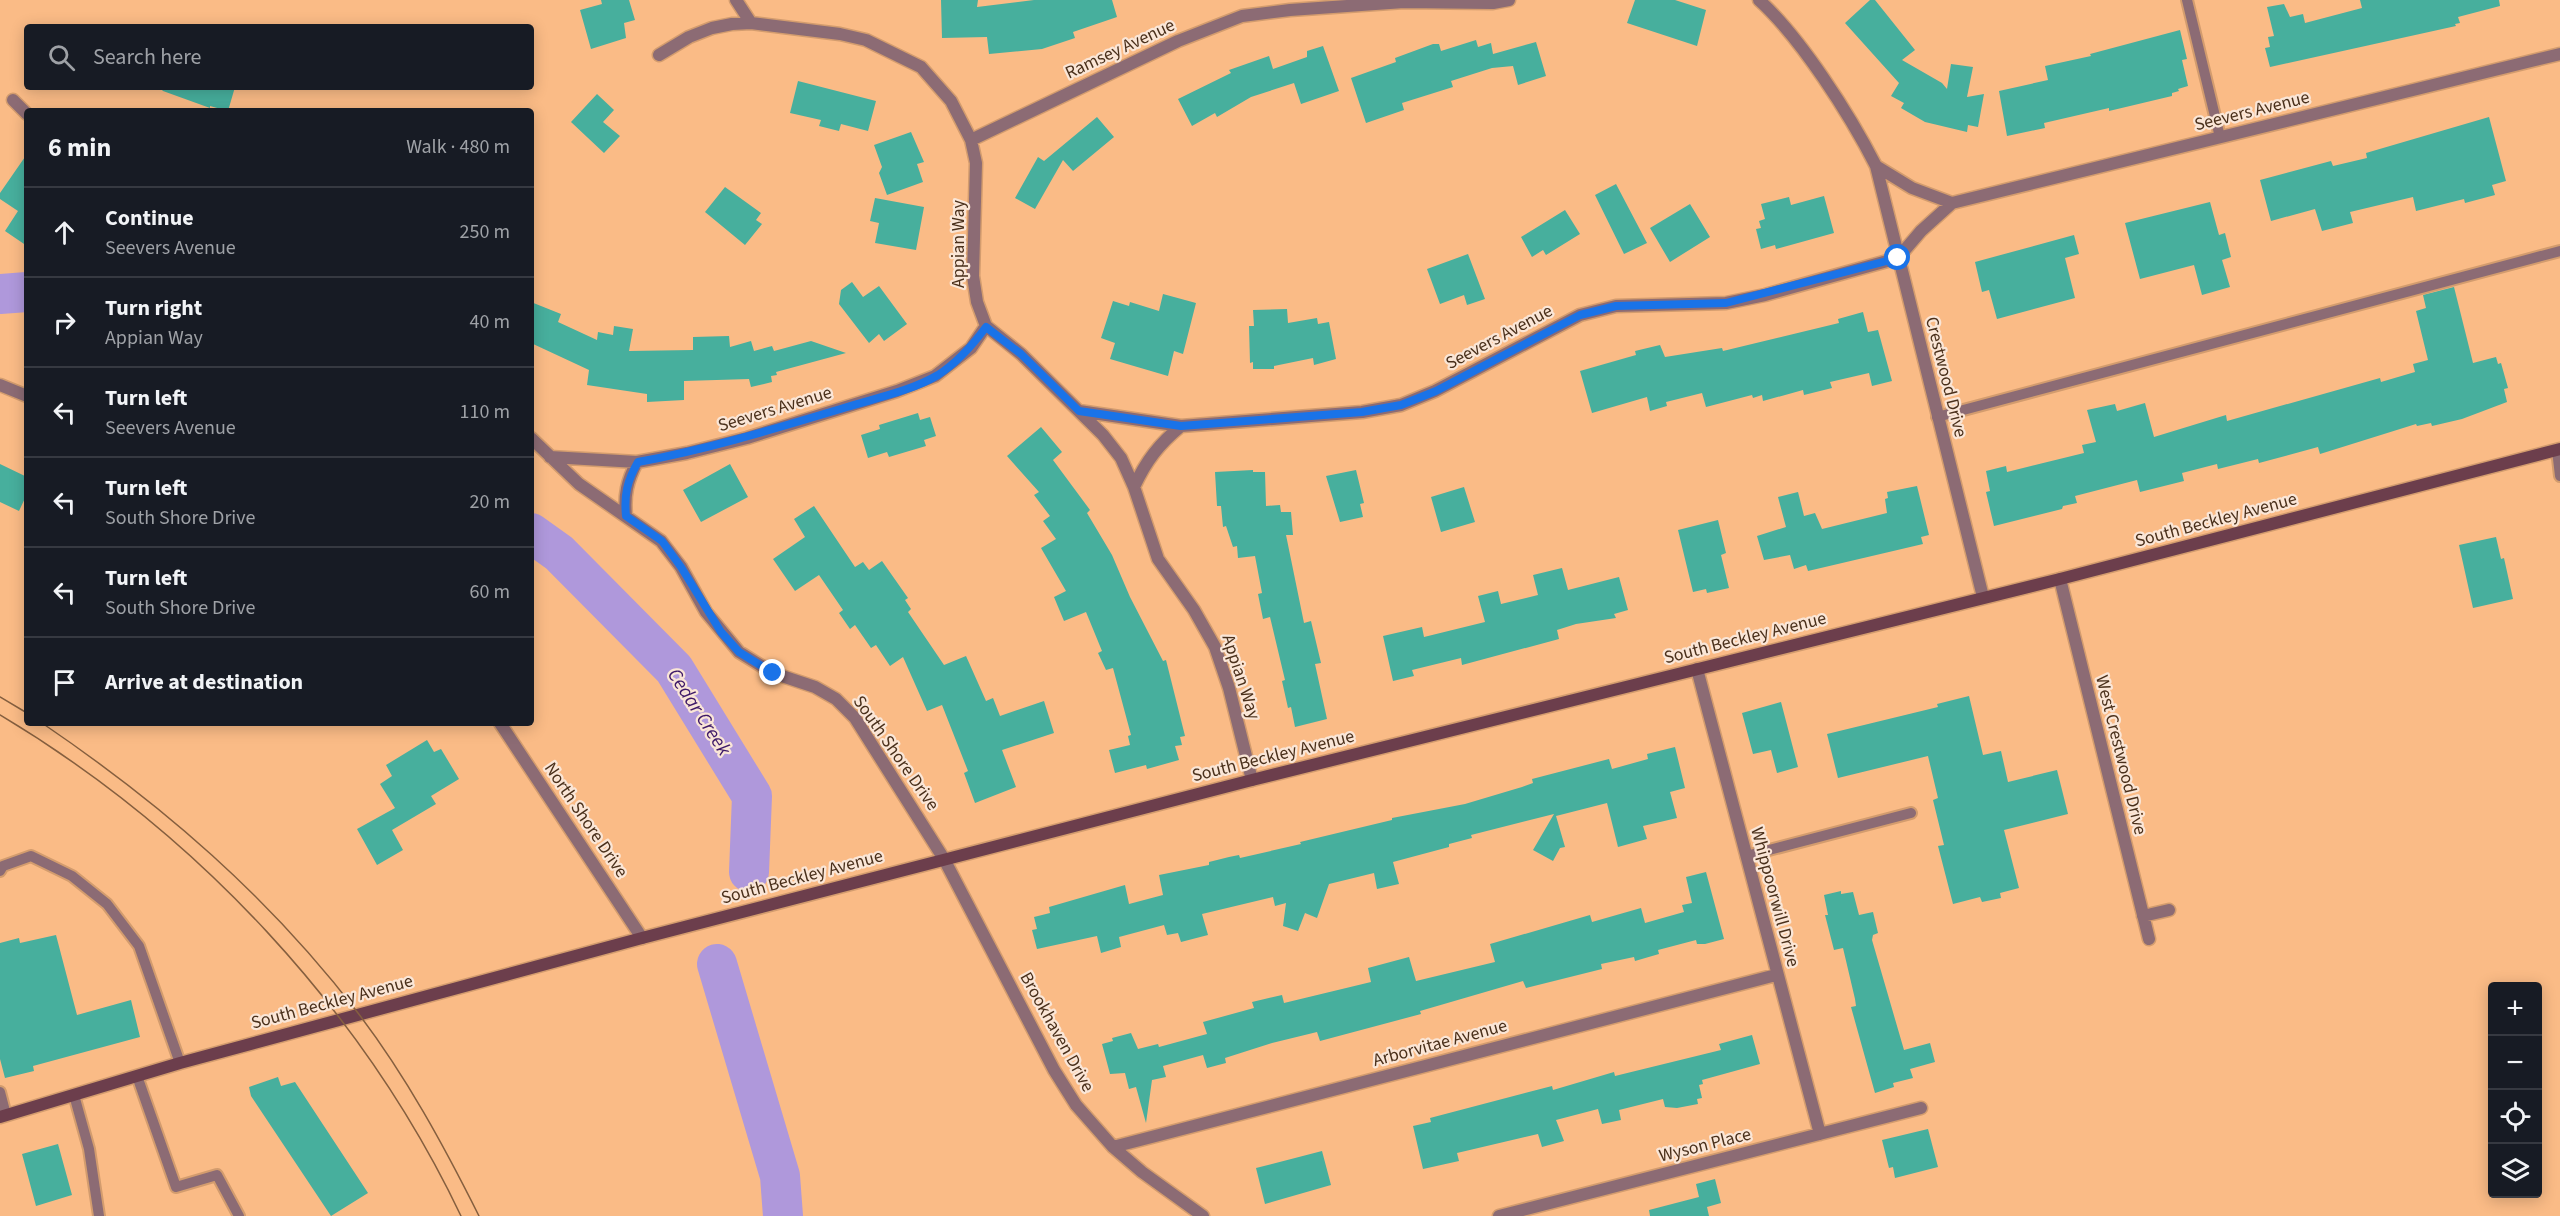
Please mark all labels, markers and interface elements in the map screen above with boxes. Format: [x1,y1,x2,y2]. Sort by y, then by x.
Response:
street label: Ramsey Avenue [1061,13,1179,85]
search box [24,24,534,90]
icon: search [45,41,78,74]
text: Search here [93,41,201,73]
street label: Seevers Avenue [2192,85,2312,137]
text: 6 min [48,129,111,166]
text: Walk · 480 m [406,133,510,161]
street label: Appian Way [946,199,971,288]
text: Continue [105,202,194,234]
icon: ahead [48,216,81,249]
text: 250 m [460,218,510,246]
text: Seevers Avenue [105,234,236,262]
route start [1884,244,1910,270]
text: Turn right [105,292,202,324]
street label: Seevers Avenue [1441,298,1557,376]
icon: right [48,306,81,339]
text: 40 m [470,308,510,336]
street label: Crestwood Drive [1919,314,1973,440]
text: Appian Way [105,324,203,352]
street label: Seevers Avenue [715,380,835,438]
text: Turn left [105,382,187,414]
icon: left [48,396,81,429]
text: 110 m [460,398,510,426]
text: Seevers Avenue [105,414,236,442]
text: Turn left [105,472,187,504]
icon: left [48,486,81,519]
street label: South Beckley Avenue [2132,486,2300,554]
text: 20 m [470,488,510,516]
text: South Shore Drive [105,504,255,532]
text: Turn left [105,562,187,594]
icon: left [48,576,81,609]
text: 60 m [470,578,510,606]
text: South Shore Drive [105,594,255,622]
street label: South Beckley Avenue [1661,606,1829,670]
street label: Appian Way [1216,631,1267,723]
route end [759,659,785,685]
water label: Cedar Creek [660,663,738,762]
icon: arrive [48,666,81,699]
text: Arrive at destination [105,666,303,698]
street label: West Crestwood Drive [2089,673,2153,837]
street label: South Shore Drive [847,690,945,816]
street label: South Beckley Avenue [1189,724,1357,788]
street label: North Shore Drive [538,758,634,883]
street label: Whippoorwill Drive [1744,824,1806,970]
street label: South Beckley Avenue [718,843,886,911]
street label: Brookhaven Drive [1014,967,1100,1097]
street label: South Beckley Avenue [248,968,416,1036]
map controls [2488,982,2542,1198]
button: + [2488,982,2542,1036]
street label: Arborvitae Avenue [1370,1013,1510,1073]
button: − [2488,1036,2542,1090]
button: locate [2488,1090,2542,1144]
street label: Wyson Place [1656,1121,1754,1168]
button: layers [2488,1144,2542,1198]

